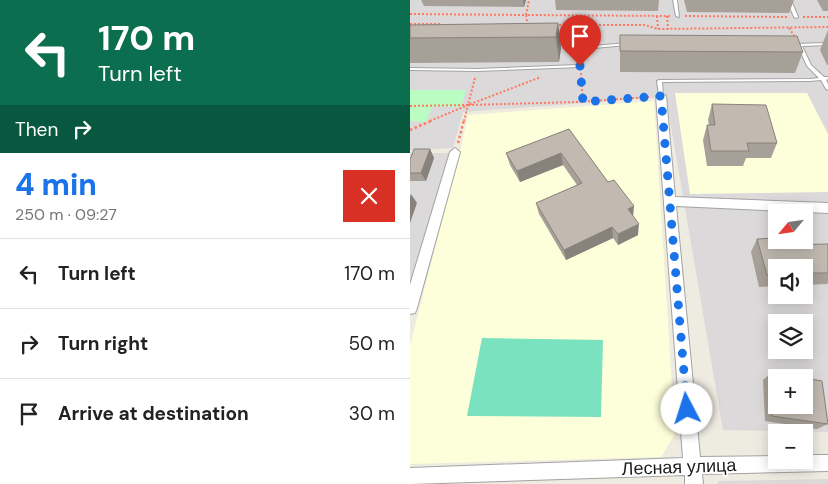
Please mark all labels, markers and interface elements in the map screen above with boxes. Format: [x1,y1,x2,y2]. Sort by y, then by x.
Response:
text: 170 m [98,15,195,61]
pin [559,15,601,66]
icon: left [15,20,80,85]
icon: arrive [566,22,594,50]
text: Turn left [98,59,182,88]
icon: right [68,115,96,143]
text: Then [15,117,58,142]
text: 4 min [15,165,97,204]
button: close [343,170,395,222]
text: 250 m · 09:27 [15,204,117,225]
north arrow [768,204,812,249]
map controls [768,204,813,469]
button: sound [768,259,813,304]
icon: left [15,260,43,288]
text: Turn left [58,261,136,286]
text: 170 m [344,261,395,286]
button: layers [768,314,813,359]
icon: right [15,330,43,358]
text: Turn right [58,331,148,356]
text: 50 m [348,331,395,356]
button: + [768,369,813,414]
position arrow [660,382,712,434]
icon: arrive [15,400,43,428]
text: Arrive at destination [58,401,249,426]
text: 30 m [349,401,395,426]
button: − [768,424,813,469]
street label: Лесная улица [621,453,738,481]

